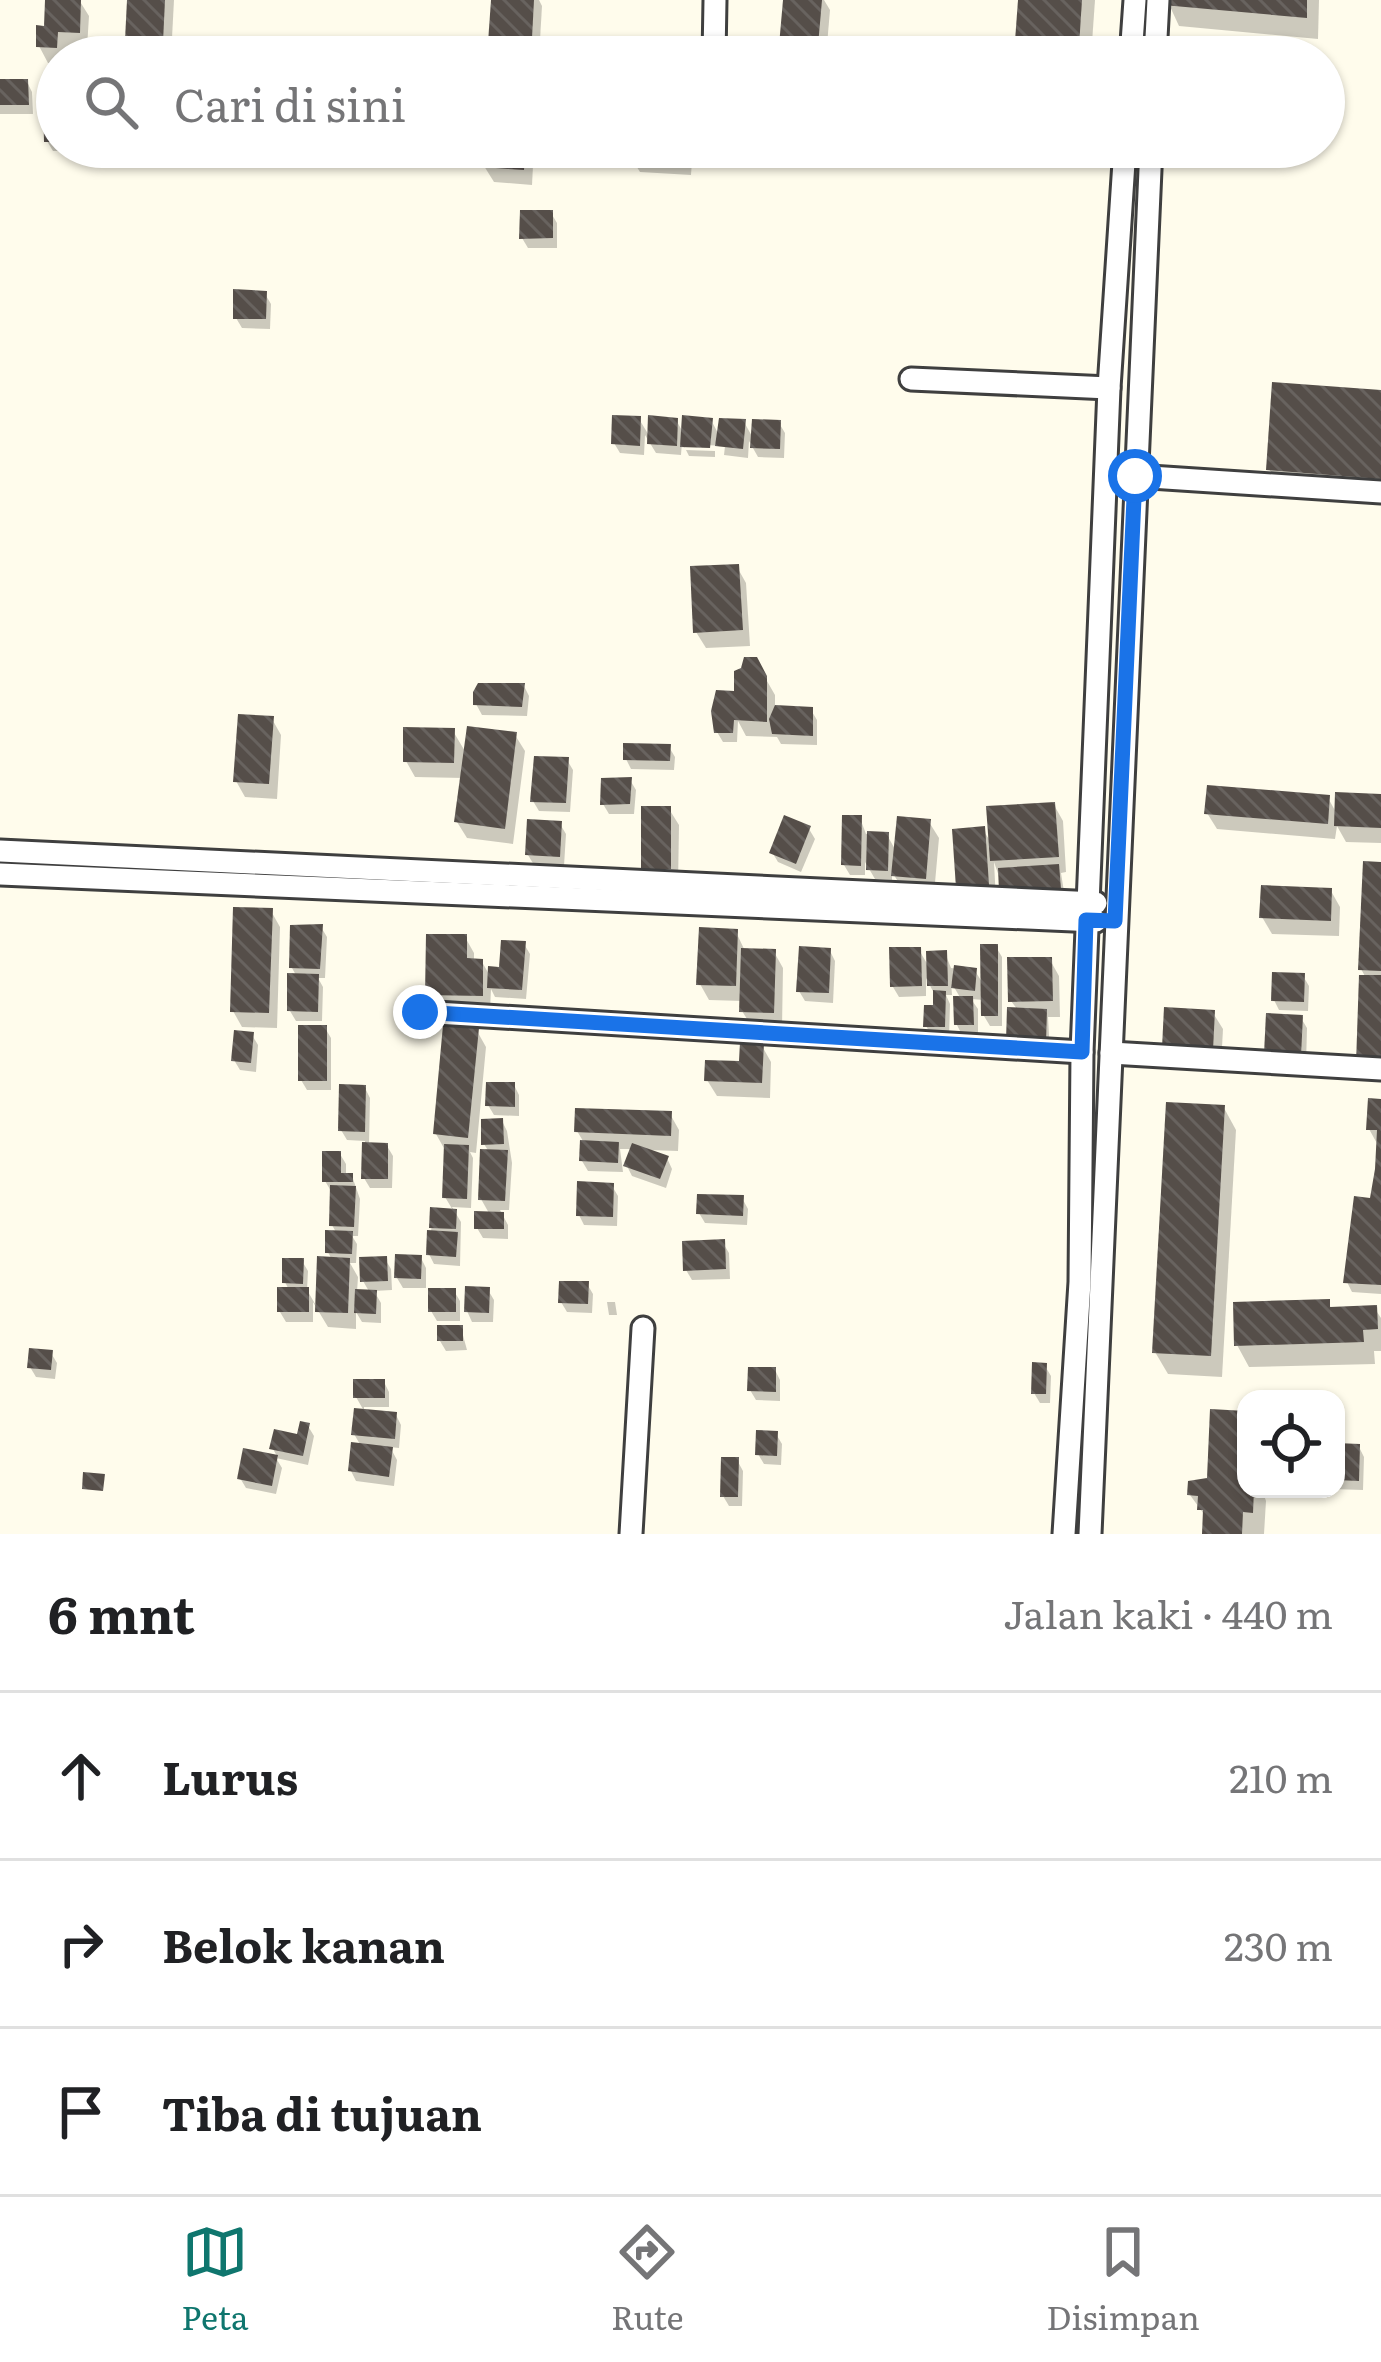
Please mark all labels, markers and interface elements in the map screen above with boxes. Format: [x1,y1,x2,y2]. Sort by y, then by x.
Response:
search box [36,36,1345,168]
icon: search [78,69,144,135]
text: Cari di sini [174,69,406,136]
route start [1108,449,1162,503]
route end [393,985,447,1039]
map controls [1237,1390,1345,1498]
button: locate [1237,1390,1345,1498]
text: 6 mnt [48,1574,195,1650]
text: Jalan kaki · 440 m [1003,1583,1333,1641]
text: Lurus [162,1742,298,1809]
icon: ahead [48,1743,114,1809]
text: 210 m [1229,1747,1333,1805]
text: Belok kanan [162,1910,445,1977]
icon: right [48,1911,114,1977]
text: 230 m [1224,1915,1333,1973]
text: Tiba di tujuan [162,2078,482,2145]
icon: arrive [48,2079,114,2145]
tab: Peta [181,2219,249,2340]
tab: Rute [611,2219,684,2340]
tab: Disimpan [1046,2219,1200,2340]

